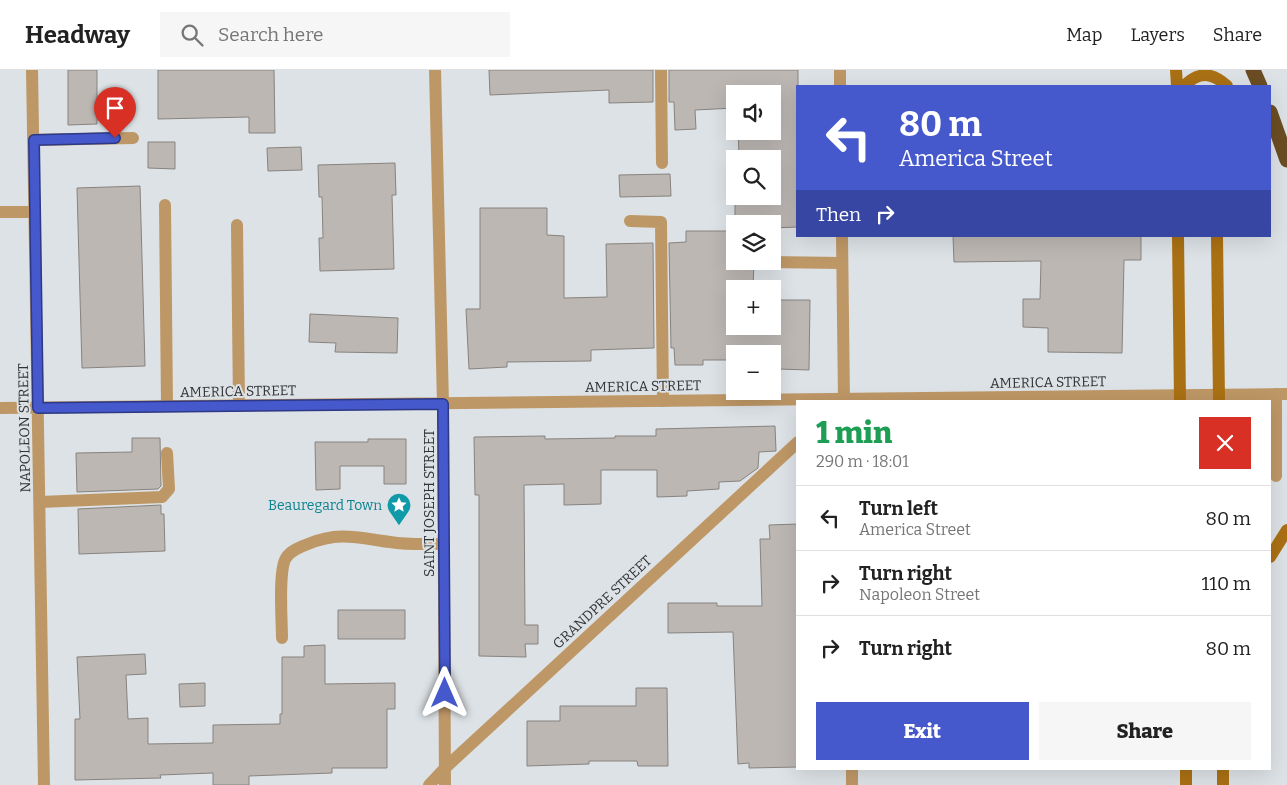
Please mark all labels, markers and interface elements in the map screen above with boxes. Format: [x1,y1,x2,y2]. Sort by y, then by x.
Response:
search box [160,12,510,57]
text: Headway [25,21,130,49]
icon: search [178,21,206,49]
text: Search here [218,23,324,46]
text: Map [1066,24,1102,46]
text: Layers [1130,24,1185,46]
text: Share [1213,24,1262,46]
map controls [726,85,781,400]
button: sound [726,85,781,140]
pin [94,87,136,138]
icon: arrive [101,94,129,122]
text: 80 m [899,103,982,145]
icon: left [816,105,881,170]
text: America Street [899,145,1053,172]
button: search [726,150,781,205]
icon: right [871,200,899,228]
text: Then [816,203,861,226]
button: layers [726,215,781,270]
button: + [726,280,781,335]
button: − [726,345,781,400]
street label: NAPOLEON STREET [15,363,34,493]
street label: AMERICA STREET [990,373,1106,392]
street label: AMERICA STREET [585,377,701,396]
street label: AMERICA STREET [180,382,296,401]
text: 1 min [816,415,892,451]
button: close [1199,417,1251,469]
street label: SAINT JOSEPH STREET [421,429,438,577]
text: 290 m · 18:01 [816,452,909,471]
place icon: Beauregard Town [386,492,412,526]
place label: Beauregard Town [268,497,382,514]
text: Turn left [859,497,938,520]
icon: left [816,504,844,532]
text: 80 m [1205,507,1251,530]
text: America Street [859,520,971,539]
street label: GRANDPRE STREET [549,552,655,652]
text: Turn right [859,562,952,585]
icon: right [816,569,844,597]
text: 110 m [1201,572,1251,595]
text: Napoleon Street [859,585,980,604]
icon: right [816,634,844,662]
text: Turn right [859,637,952,660]
text: 80 m [1205,637,1251,660]
position arrow [418,666,470,718]
button: Exit [816,702,1029,760]
button: Share [1039,702,1251,760]

